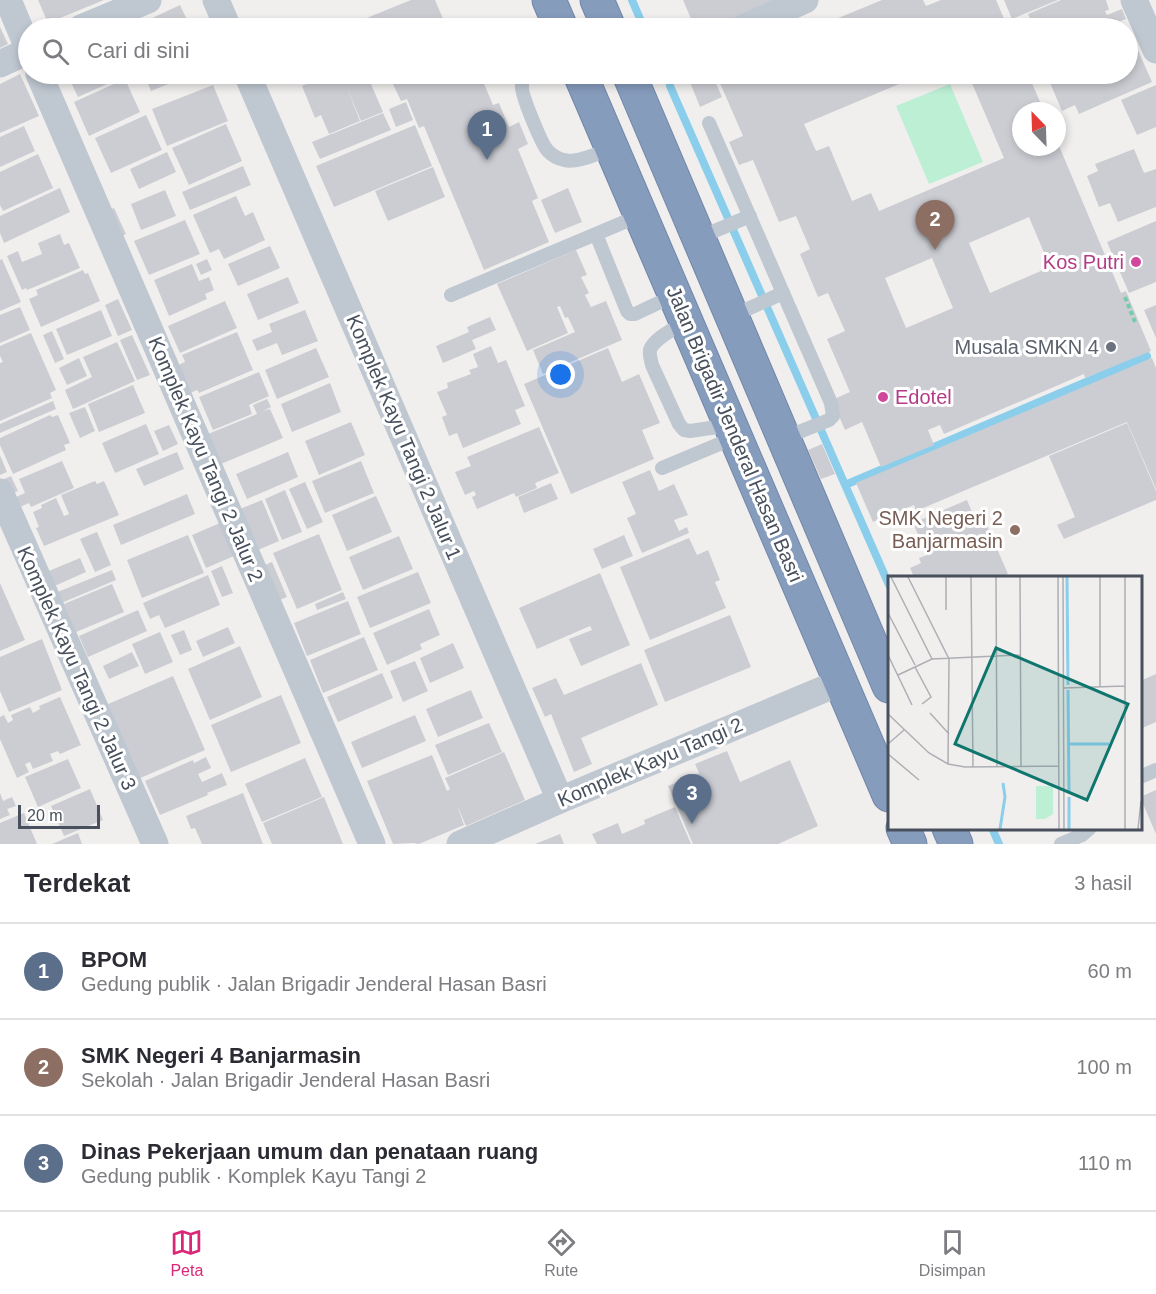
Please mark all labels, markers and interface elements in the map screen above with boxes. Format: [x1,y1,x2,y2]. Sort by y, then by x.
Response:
search box [18,18,1138,84]
icon: search [39,35,72,68]
text: Cari di sini [87,38,190,63]
north arrow [1012,102,1066,156]
pin: 1 [468,110,506,160]
pin: 2 [916,200,954,250]
place label: Kos Putri [1043,251,1124,273]
marker: Kos Putri [1129,255,1143,269]
street label: Jalan Brigadir Jenderal Hasan Basri [663,283,807,585]
street label: Komplek Kayu Tangi 2 Jalur 1 [342,311,466,563]
street label: Komplek Kayu Tangi 2 Jalur 2 [144,333,268,585]
place label: Musala SMKN 4 [955,336,1099,358]
marker: Musala SMKN 4 [1104,340,1118,354]
your location [546,360,575,389]
place label: Edotel [895,386,952,408]
marker: Edotel [876,390,890,404]
place label: SMK Negeri 2 Banjarmasin [879,507,1003,552]
marker: SMK Negeri 2 Banjarmasin [1008,523,1022,537]
street label: Komplek Kayu Tangi 2 Jalur 3 [13,543,141,793]
inset map [888,576,1141,829]
street label: Komplek Kayu Tangi 2 [554,713,746,811]
pin: 3 [672,774,712,824]
scale bar [18,802,100,830]
text: 20 m [27,807,63,824]
text: Terdekat [24,868,130,898]
text: 3 hasil [1074,872,1132,894]
text: BPOM [81,947,147,972]
text: 1 [38,960,49,982]
text: 60 m [1088,960,1132,982]
text: Gedung publik · Jalan Brigadir Jenderal Hasan Basri [81,973,547,995]
text: SMK Negeri 4 Banjarmasin [81,1043,361,1068]
text: 2 [38,1056,49,1078]
text: 100 m [1076,1056,1132,1078]
text: Sekolah · Jalan Brigadir Jenderal Hasan Basri [81,1069,490,1091]
text: Dinas Pekerjaan umum dan penataan ruang [81,1139,538,1164]
text: 3 [38,1152,49,1174]
text: 110 m [1078,1152,1132,1174]
text: Gedung publik · Komplek Kayu Tangi 2 [81,1165,426,1187]
tab: Peta [170,1226,203,1280]
tab: Rute [544,1226,578,1280]
tab: Disimpan [919,1226,986,1280]

